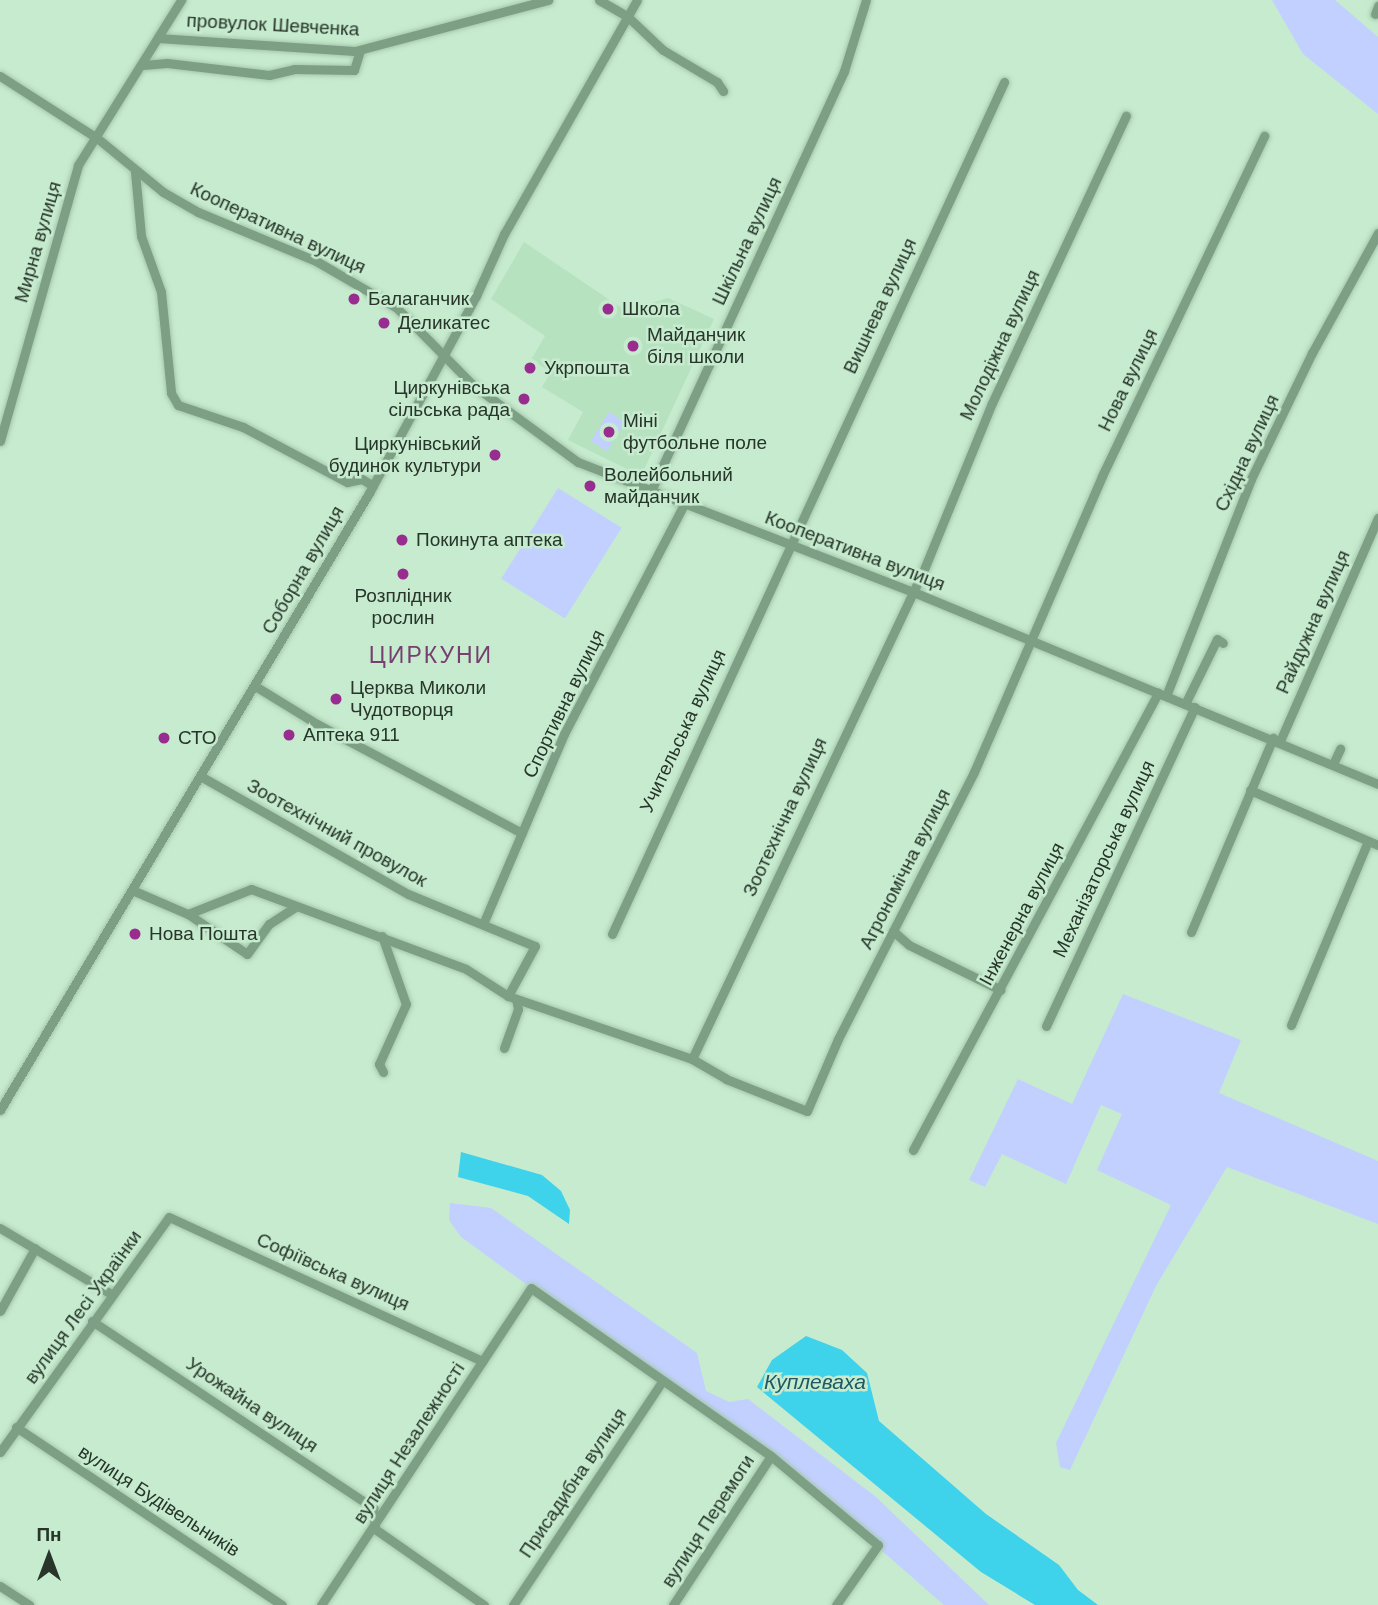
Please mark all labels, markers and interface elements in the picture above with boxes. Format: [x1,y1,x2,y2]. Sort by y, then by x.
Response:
street label: провулок Шевченка [186,9,360,41]
street label: Шкільна вулиця [707,173,787,309]
street label: Кооперативна вулиця [187,177,369,279]
street label: Мирна вулиця [10,179,66,305]
street label: Вишнева вулиця [839,235,921,377]
street label: Молодіжна вулиця [955,266,1045,424]
place label: Балаганчик [368,288,469,310]
marker: Балаганчик [346,291,362,307]
place label: Школа [622,298,680,320]
marker: Школа [600,301,616,317]
place label: Деликатес [398,312,490,334]
marker: Деликатес [376,315,392,331]
place label: Майданчик біля школи [647,324,745,368]
street label: Нова вулиця [1093,325,1163,435]
marker: Майданчик біля школи [625,338,641,354]
place label: Укрпошта [544,357,629,379]
marker: Укрпошта [522,360,538,376]
place label: Циркунівська сільська рада [389,377,510,421]
marker: Циркунівська сільська рада [516,391,532,407]
street label: Східна вулиця [1210,391,1284,515]
place label: Міні футбольне поле [623,410,767,454]
marker: Міні футбольне поле [601,424,617,440]
place label: Циркунівський будинок культури [329,433,481,477]
marker: Циркунівський будинок культури [487,447,503,463]
place label: Волейбольний майданчик [604,464,733,508]
marker: Волейбольний майданчик [582,478,598,494]
street label: Соборна вулиця [257,502,349,638]
street label: Кооперативна вулиця [762,506,948,596]
place label: Покинута аптека [416,529,563,551]
marker: Покинута аптека [394,532,410,548]
street label: Райдужна вулиця [1271,547,1355,697]
marker: Розплідник рослин [395,566,411,582]
place label: Розплідник рослин [354,585,452,629]
street label: Спортивна вулиця [518,626,610,782]
district label: ЦИРКУНИ [370,641,492,669]
street label: Учительська вулиця [635,646,731,816]
place label: Церква Миколи Чудотворця [350,677,486,721]
marker: Церква Миколи Чудотворця [328,691,344,707]
place label: Аптека 911 [303,724,400,746]
place label: СТО [178,727,217,749]
marker: Аптека 911 [281,727,297,743]
marker: СТО [156,730,172,746]
street label: Зоотехнічна вулиця [738,734,832,900]
street label: Механізаторська вулиця [1048,757,1160,961]
street label: Зоотехнічний провулок [243,774,431,892]
street label: Агрономічна вулиця [855,785,955,953]
street label: Інженерна вулиця [975,839,1069,989]
place label: Нова Пошта [149,923,258,945]
marker: Нова Пошта [127,926,143,942]
street label: вулиця Лесі Українки [20,1226,146,1388]
street label: Софіївська вулиця [253,1228,413,1316]
street label: Урожайна вулиця [182,1352,322,1458]
street label: вулиця Незалежності [348,1358,470,1528]
water label: Куплеваха [764,1369,866,1395]
street label: Присадибна вулиця [514,1404,632,1562]
street label: вулиця Будівельників [74,1440,244,1562]
street label: вулиця Перемоги [657,1450,759,1592]
north arrow [14,1521,84,1591]
text: Пн [36,1524,62,1545]

